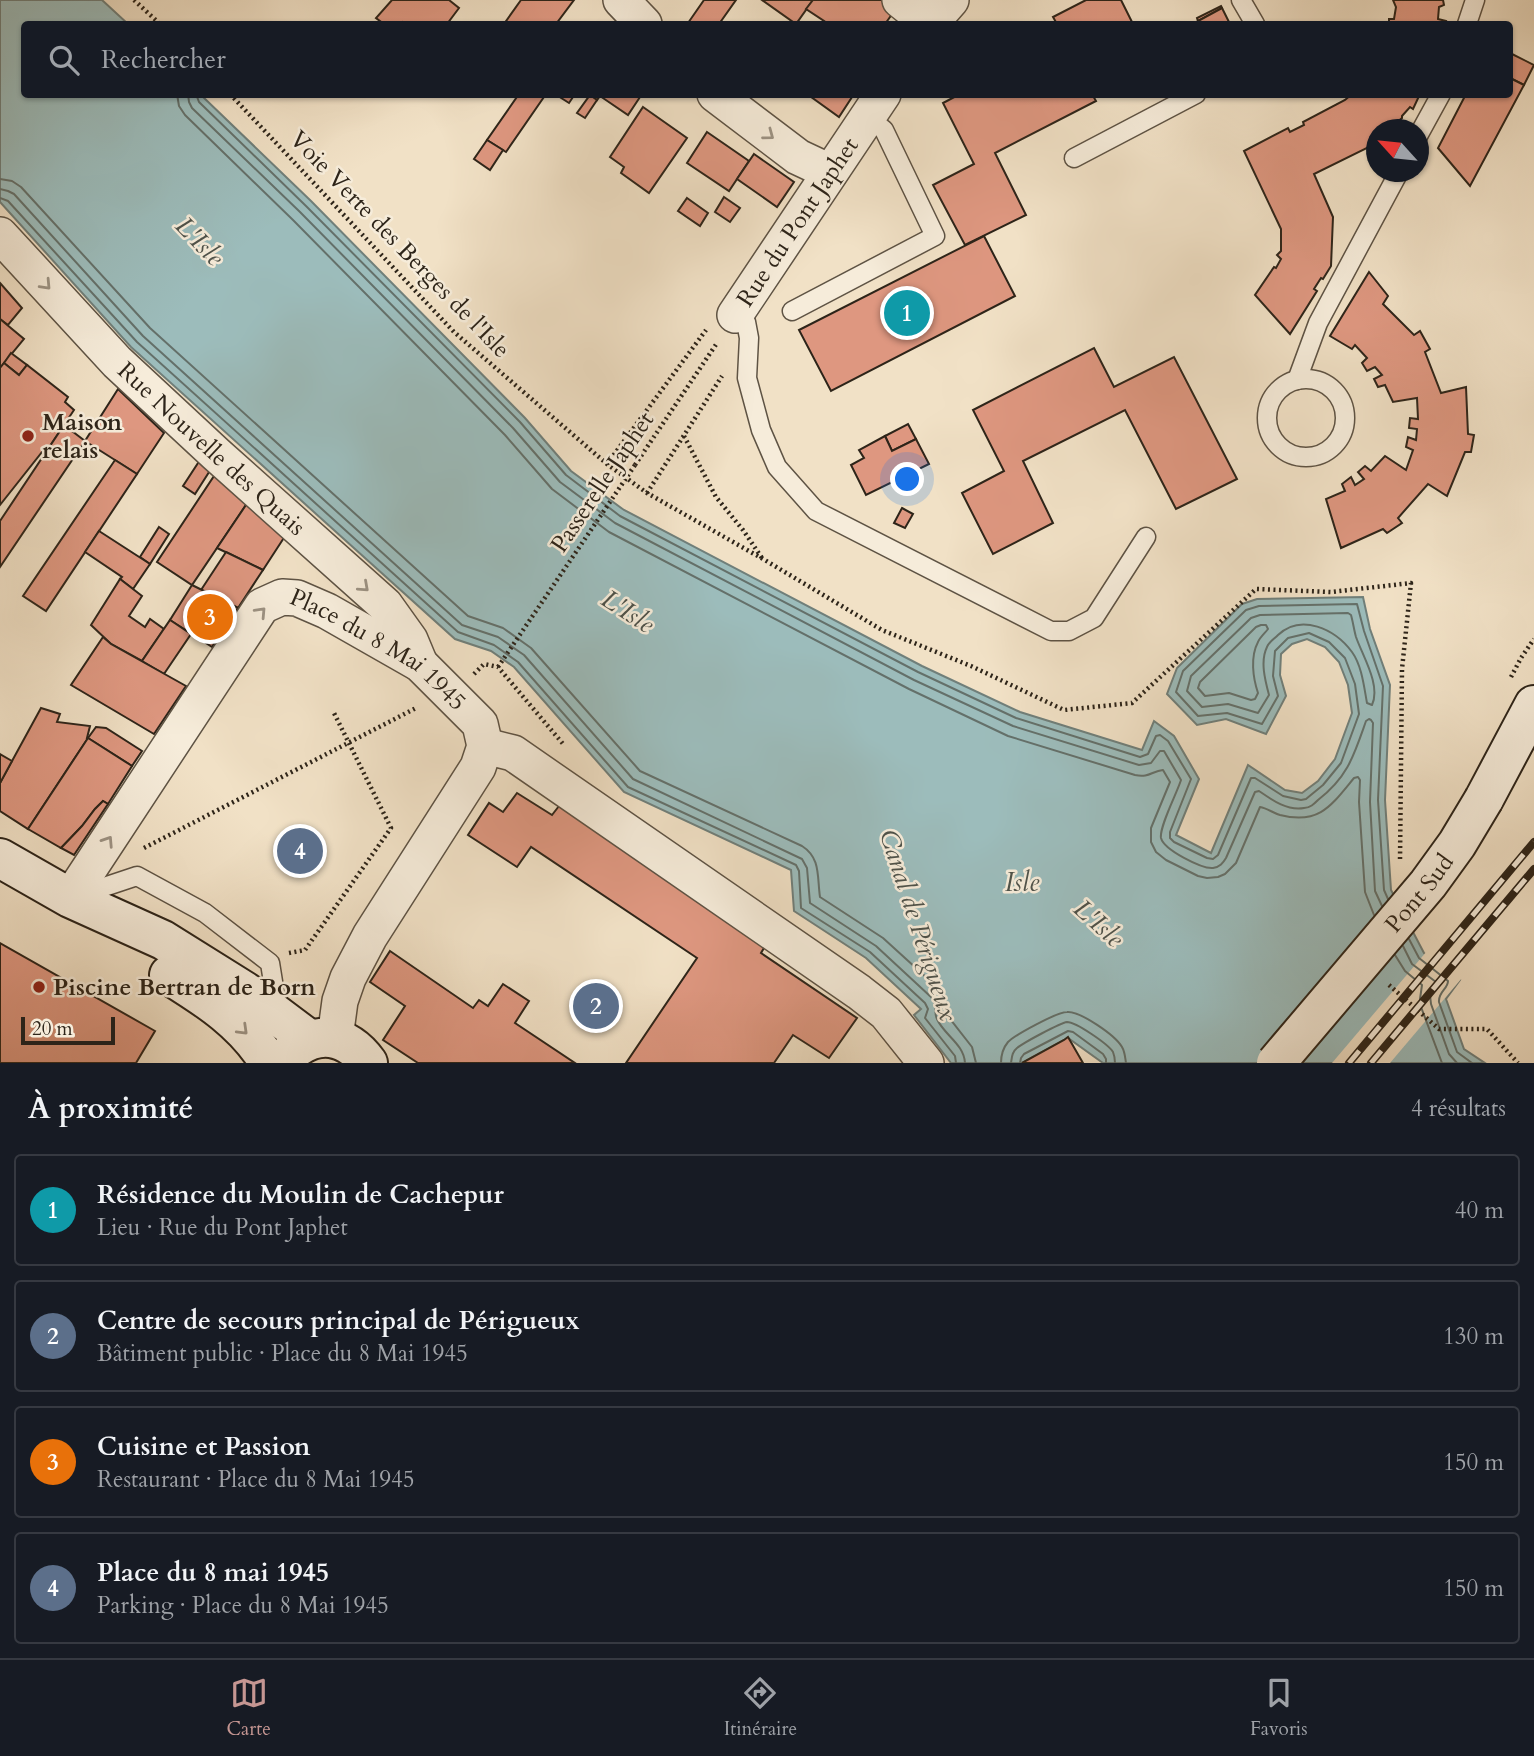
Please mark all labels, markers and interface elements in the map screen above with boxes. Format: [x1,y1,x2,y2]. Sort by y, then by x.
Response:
search box [21,21,1513,98]
icon: search [45,41,83,79]
text: Rechercher [101,42,226,77]
north arrow [1366,119,1429,182]
street label: Voie Verte des Berges de l'Isle [282,123,517,365]
one-way arrow [762,127,774,140]
street label: Rue du Pont Japhet [729,131,867,313]
water label: L'Isle [167,209,233,275]
one-way arrow [38,277,51,290]
pin: 1 [884,287,930,339]
street label: Rue Nouvelle des Quais [110,355,312,543]
street label: Passerelle Japhet [543,405,662,559]
place label: Maison relais [42,406,123,467]
marker: Maison relais [20,428,36,444]
your location [890,462,924,496]
one-way arrow [356,578,369,591]
street label: Place du 8 Mai 1945 [285,581,473,718]
water label: L'Isle [595,581,662,642]
pin: 3 [187,591,233,643]
one-way arrow [253,607,265,620]
pin: 4 [277,825,323,877]
water label: Canal de Périgueux [871,825,966,1026]
one-way arrow [100,836,112,849]
street label: Pont Sud [1377,847,1462,940]
water label: Isle [1005,865,1040,900]
water label: L'Isle [1066,891,1132,956]
place label: Piscine Bertran de Born [53,971,316,1004]
marker: Piscine Bertran de Born [31,979,47,995]
pin: 2 [573,980,619,1032]
scale bar [21,1014,116,1046]
text: 20 m [32,1016,73,1042]
one-way arrow [235,1021,248,1034]
text: À proximité [28,1088,193,1129]
text: 4 résultats [1411,1093,1506,1124]
text: Résidence du Moulin de Cachepur [97,1177,504,1212]
text: 1 [47,1195,59,1226]
text: 40 m [1455,1195,1504,1226]
text: Lieu · Rue du Pont Japhet [97,1212,348,1243]
text: Centre de secours principal de Périgueux [97,1303,580,1338]
text: 2 [47,1321,59,1352]
text: 130 m [1443,1321,1504,1352]
text: Bâtiment public · Place du 8 Mai 1945 [97,1338,468,1369]
text: Cuisine et Passion [97,1429,311,1464]
text: 3 [47,1447,59,1478]
text: 150 m [1443,1447,1504,1478]
text: Restaurant · Place du 8 Mai 1945 [97,1464,415,1495]
text: Place du 8 mai 1945 [97,1555,329,1590]
text: 4 [47,1573,59,1604]
text: 150 m [1443,1573,1504,1604]
text: Parking · Place du 8 Mai 1945 [97,1590,389,1621]
tab: Carte [226,1674,271,1742]
tab: Itinéraire [724,1674,797,1742]
tab: Favoris [1250,1674,1308,1742]

